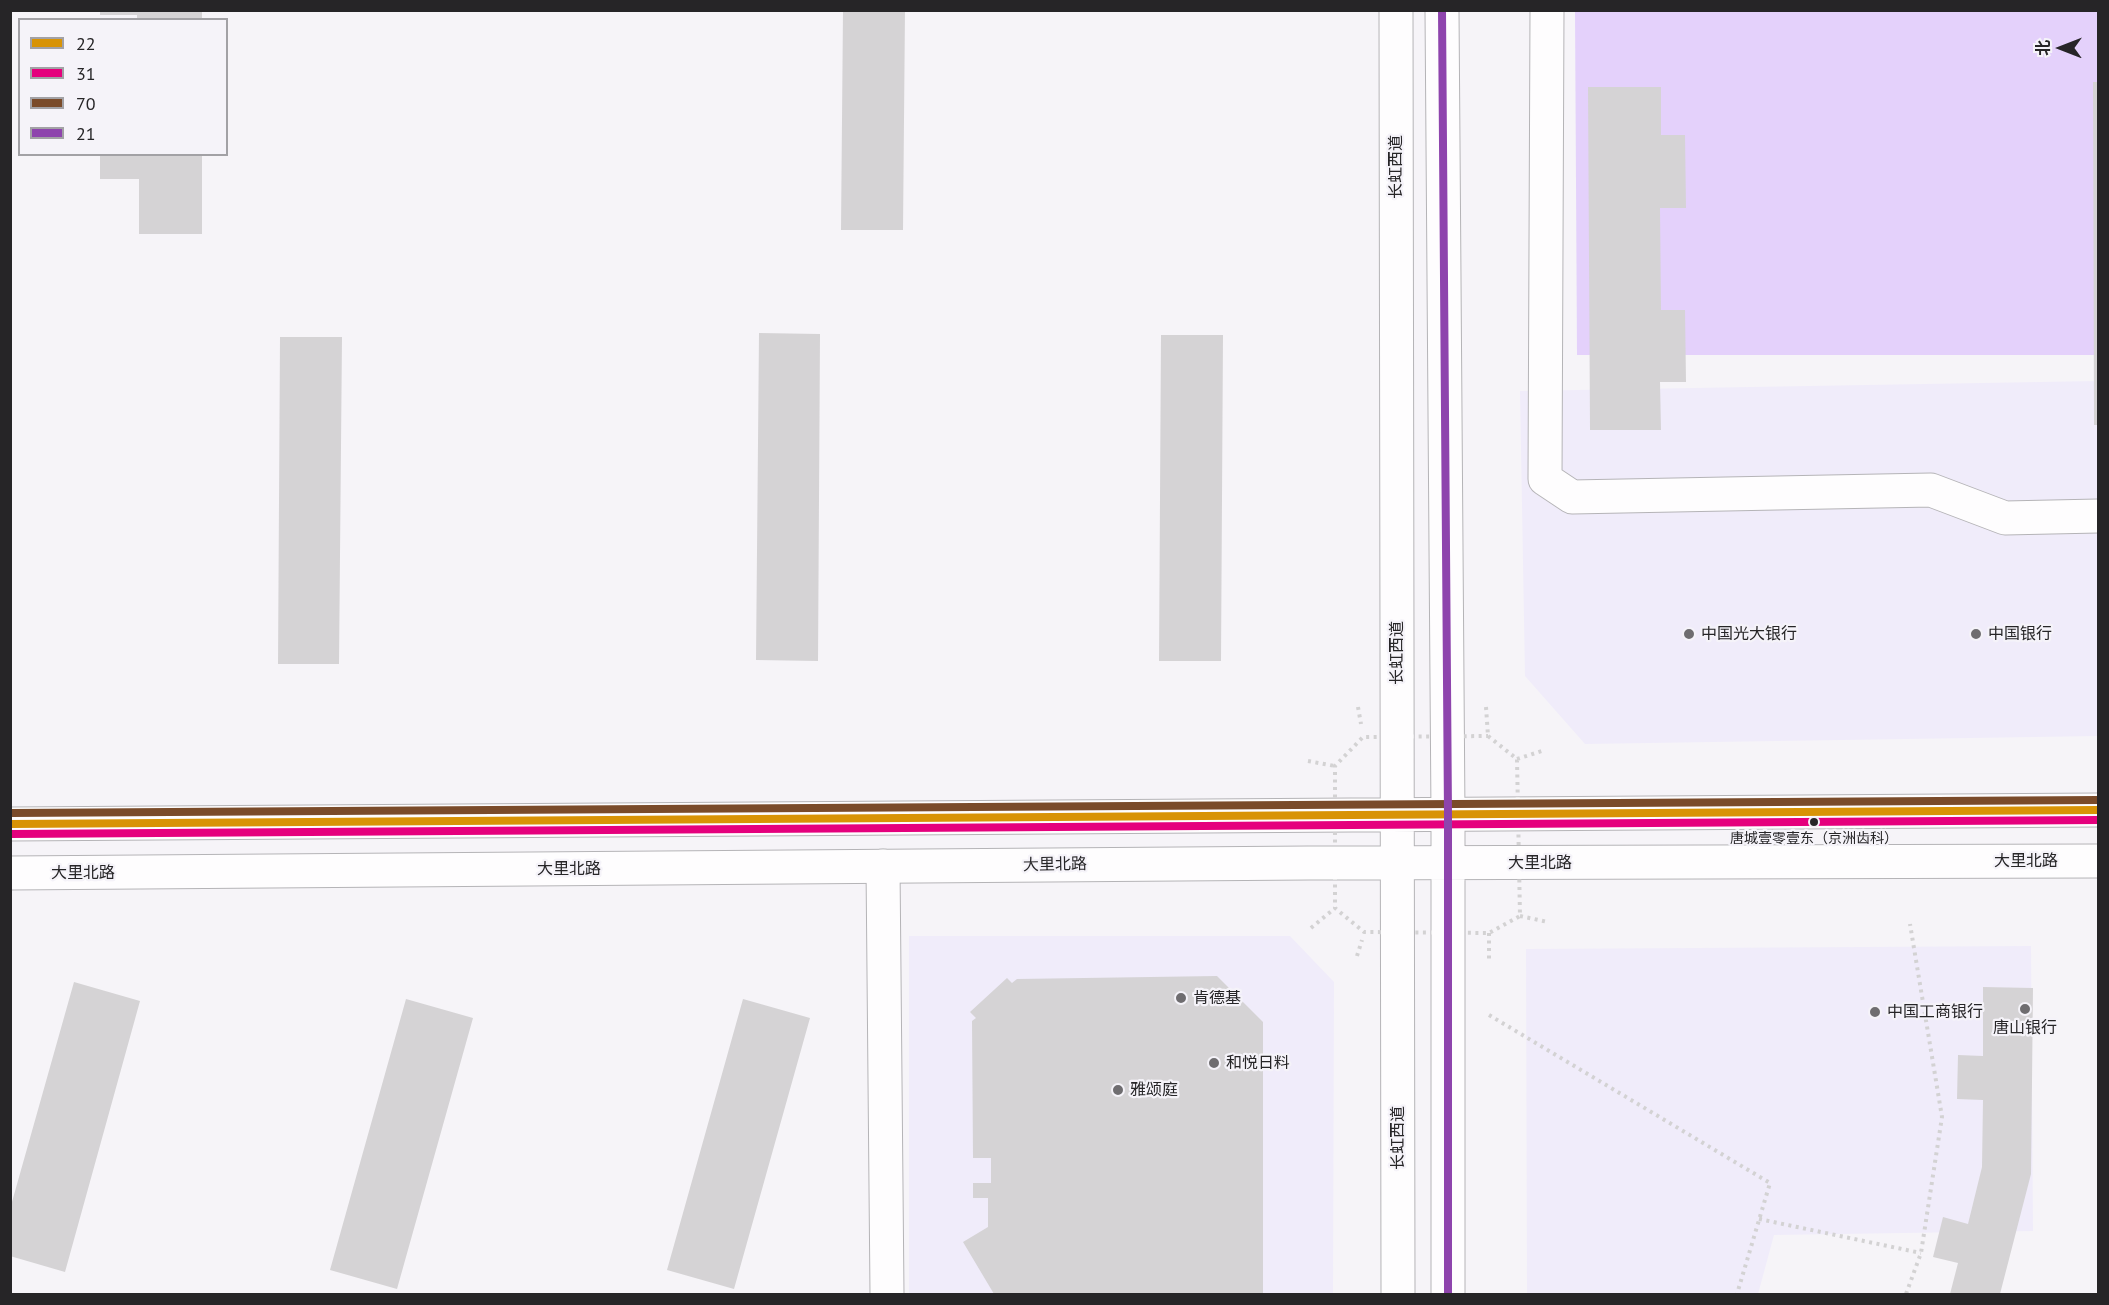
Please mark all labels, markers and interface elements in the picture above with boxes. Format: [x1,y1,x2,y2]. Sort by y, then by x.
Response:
legend [18,18,228,156]
north arrow [2031,18,2091,78]
text: 22 [76,32,96,55]
text: 北 [2033,40,2053,56]
text: 31 [76,62,96,85]
text: 70 [76,92,96,115]
text: 21 [76,122,96,145]
street label: 长虹西道 [1386,135,1406,199]
street label: 长虹西道 [1387,621,1407,685]
place label: 中国光大银行 [1701,624,1797,644]
place label: 中国银行 [1988,624,2052,644]
marker: 中国光大银行 [1682,627,1696,641]
marker: 中国银行 [1969,627,1983,641]
marker: 唐城壹零壹东（京洲齿科） [1808,816,1820,828]
place label: 唐城壹零壹东（京洲齿科） [1730,831,1898,847]
street label: 大里北路 [1994,851,2058,871]
street label: 大里北路 [1508,853,1572,873]
street label: 大里北路 [1023,855,1087,875]
street label: 大里北路 [537,859,601,879]
street label: 大里北路 [51,863,115,883]
place label: 肯德基 [1193,988,1241,1008]
marker: 肯德基 [1174,991,1188,1005]
place label: 中国工商银行 [1887,1002,1983,1022]
marker: 唐山银行 [2018,1002,2032,1016]
marker: 中国工商银行 [1868,1005,1882,1019]
place label: 唐山银行 [1993,1018,2057,1038]
place label: 和悦日料 [1226,1053,1290,1073]
marker: 和悦日料 [1207,1056,1221,1070]
place label: 雅颂庭 [1130,1080,1178,1100]
marker: 雅颂庭 [1111,1083,1125,1097]
street label: 长虹西道 [1388,1106,1408,1170]

